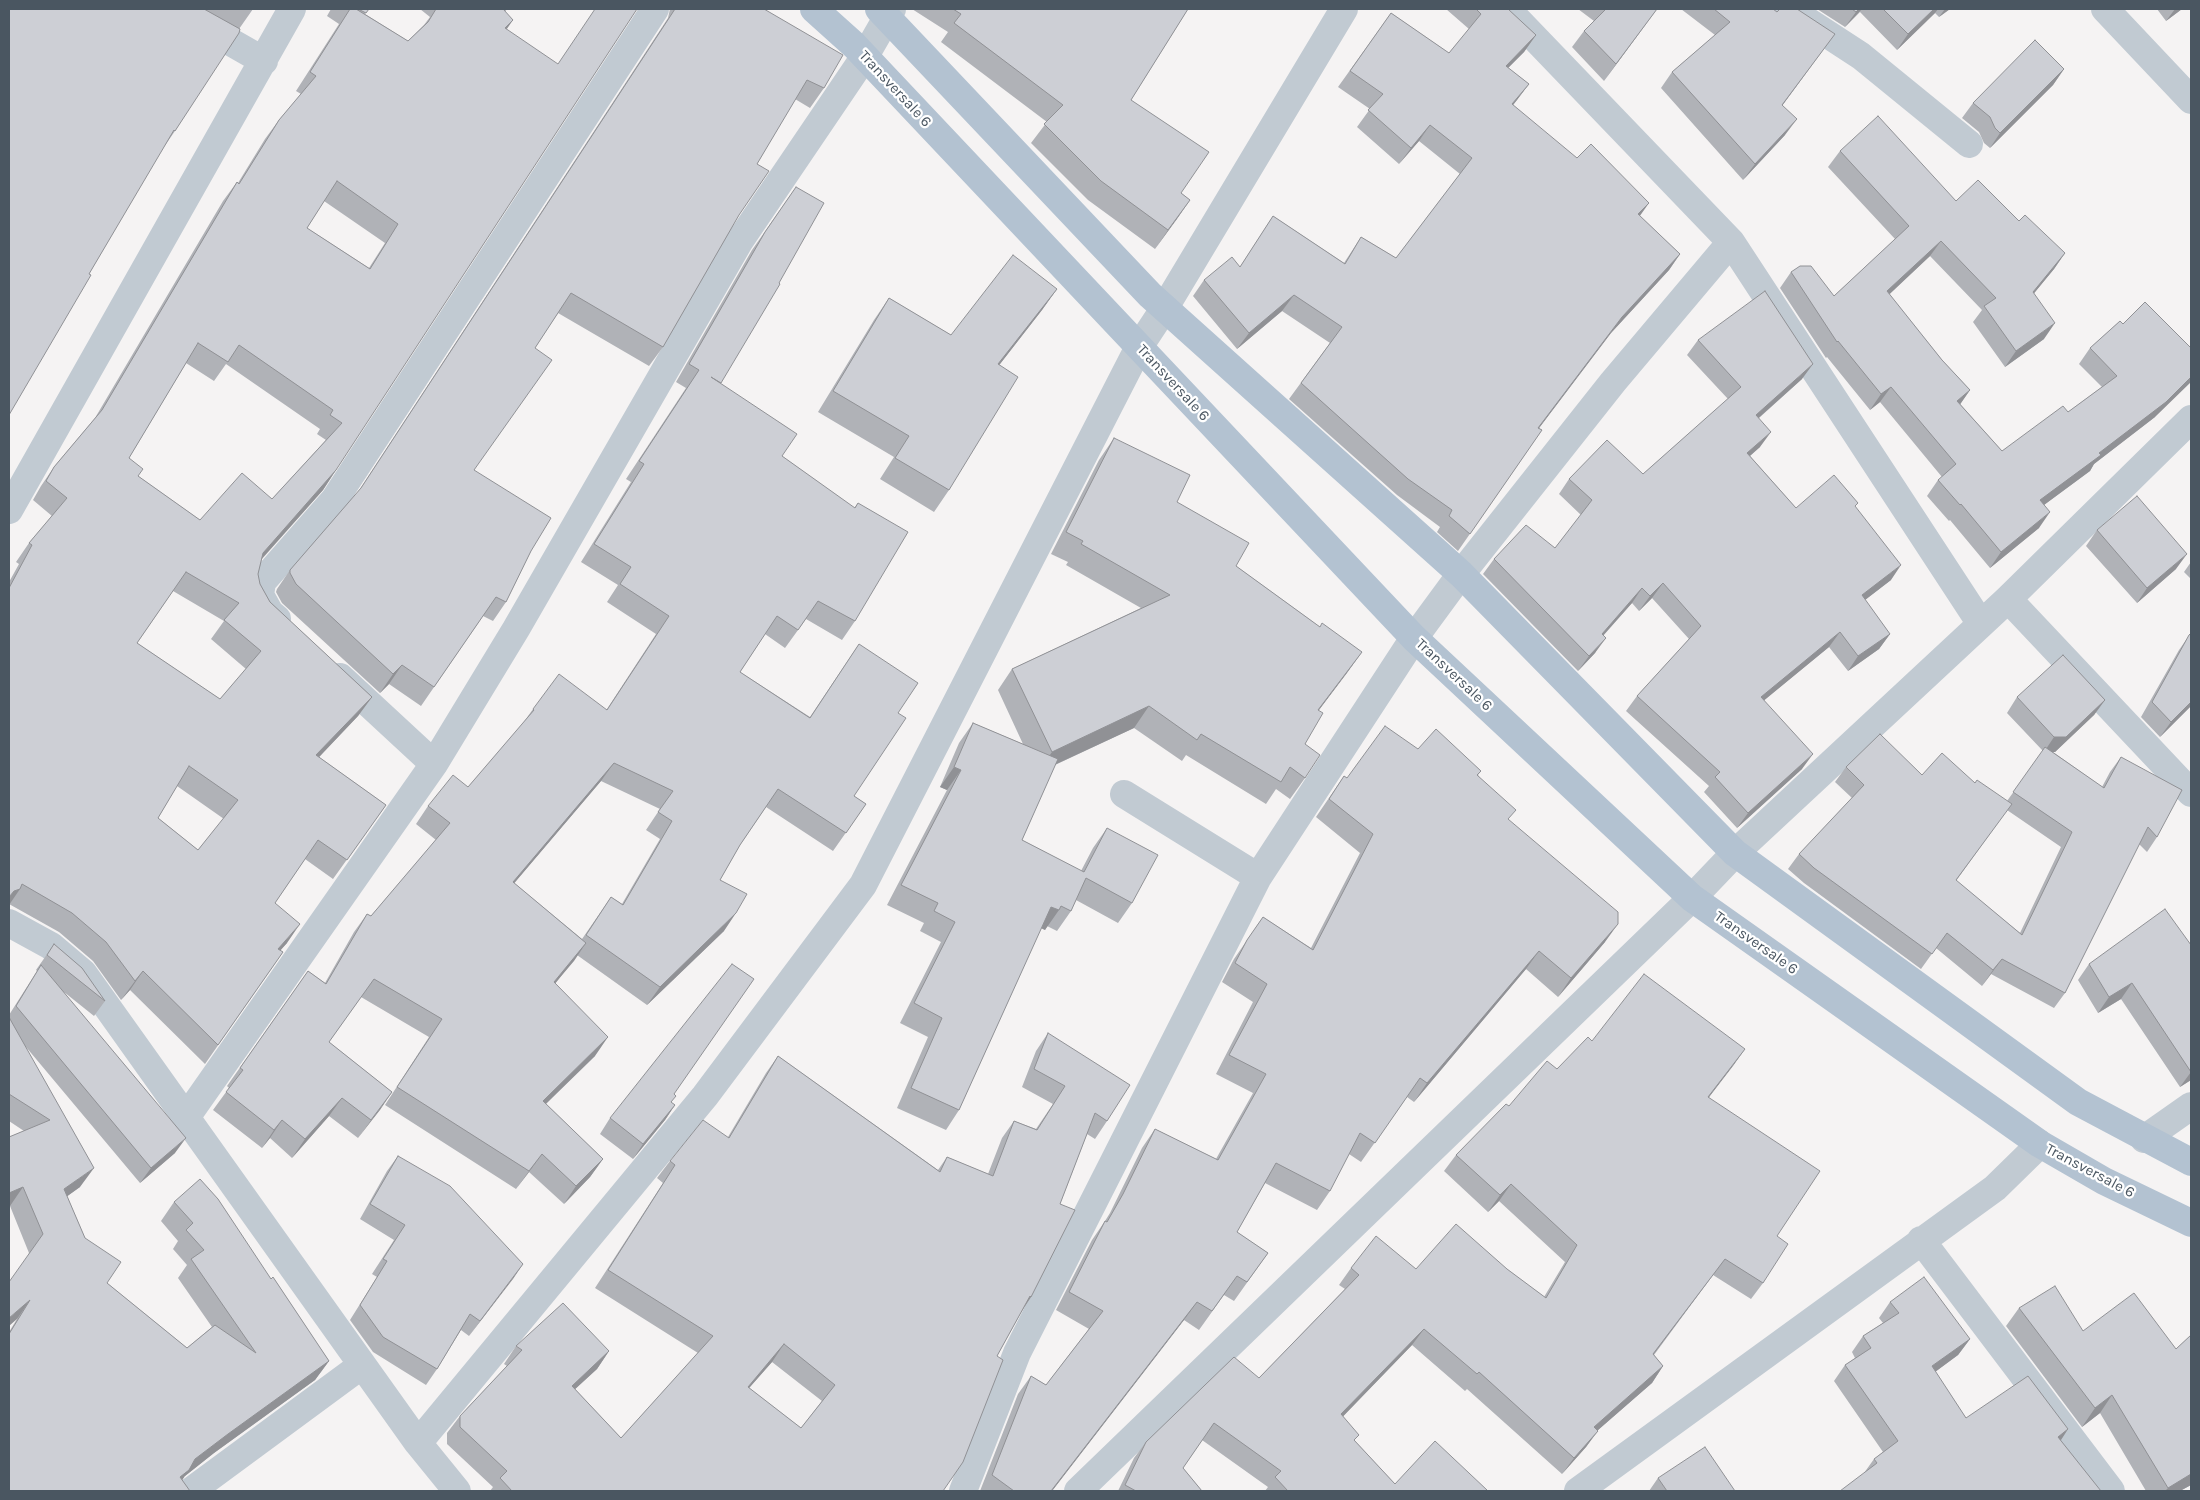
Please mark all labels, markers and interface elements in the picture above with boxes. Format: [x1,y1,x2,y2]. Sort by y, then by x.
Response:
street label: Transversale 6 [855,47,935,131]
street label: Transversale 6 [1133,341,1213,425]
street label: Transversale 6 [1412,635,1496,715]
street label: Transversale 6 [1711,908,1801,978]
street label: Transversale 6 [2043,1140,2137,1202]

